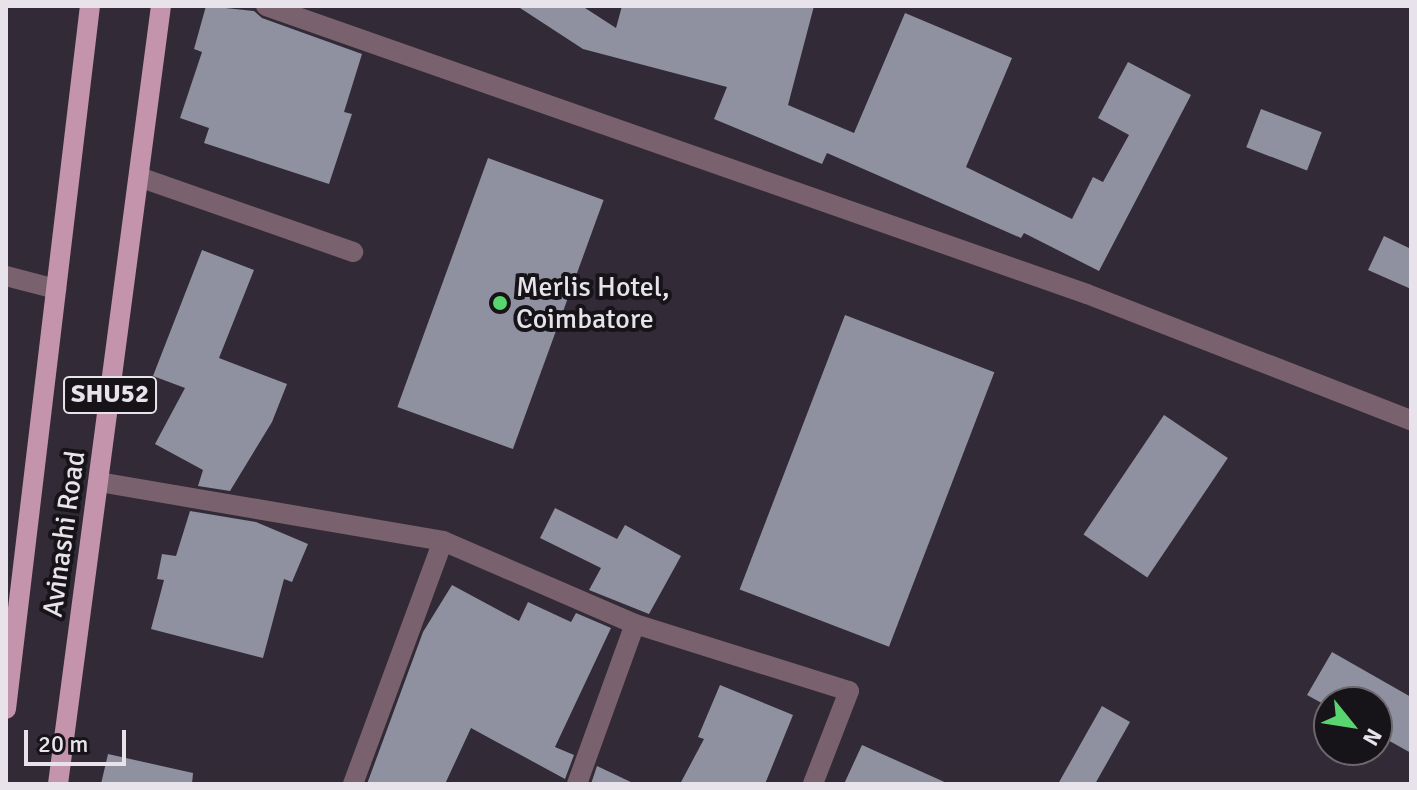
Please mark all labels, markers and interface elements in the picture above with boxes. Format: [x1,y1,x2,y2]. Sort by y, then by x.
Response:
place label: Merlis Hotel, Coimbatore [516,270,670,336]
marker: Merlis Hotel, Coimbatore [491,294,509,312]
road number: SHU52 [62,373,158,417]
street label: Avinashi Road [36,449,92,619]
north arrow [1313,686,1393,766]
scale bar [28,714,130,764]
text: N [1357,724,1388,751]
text: 20 m [38,729,88,759]

